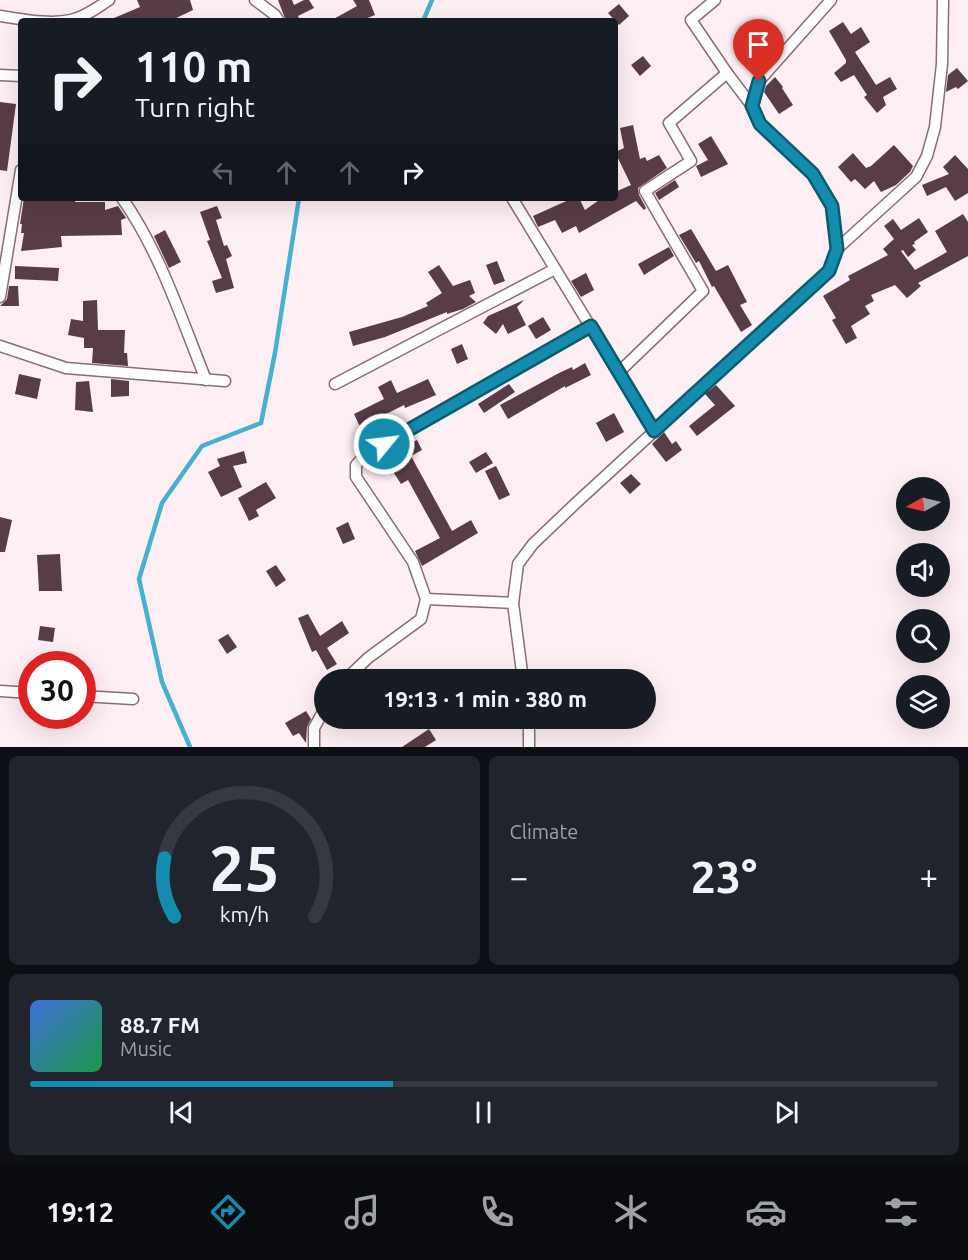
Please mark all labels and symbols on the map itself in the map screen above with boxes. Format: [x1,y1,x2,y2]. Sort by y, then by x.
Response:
pin [733,19,784,81]
position arrow [352,412,416,476]
north arrow [896,477,950,531]
speed limit sign: 30 [18,651,96,729]

